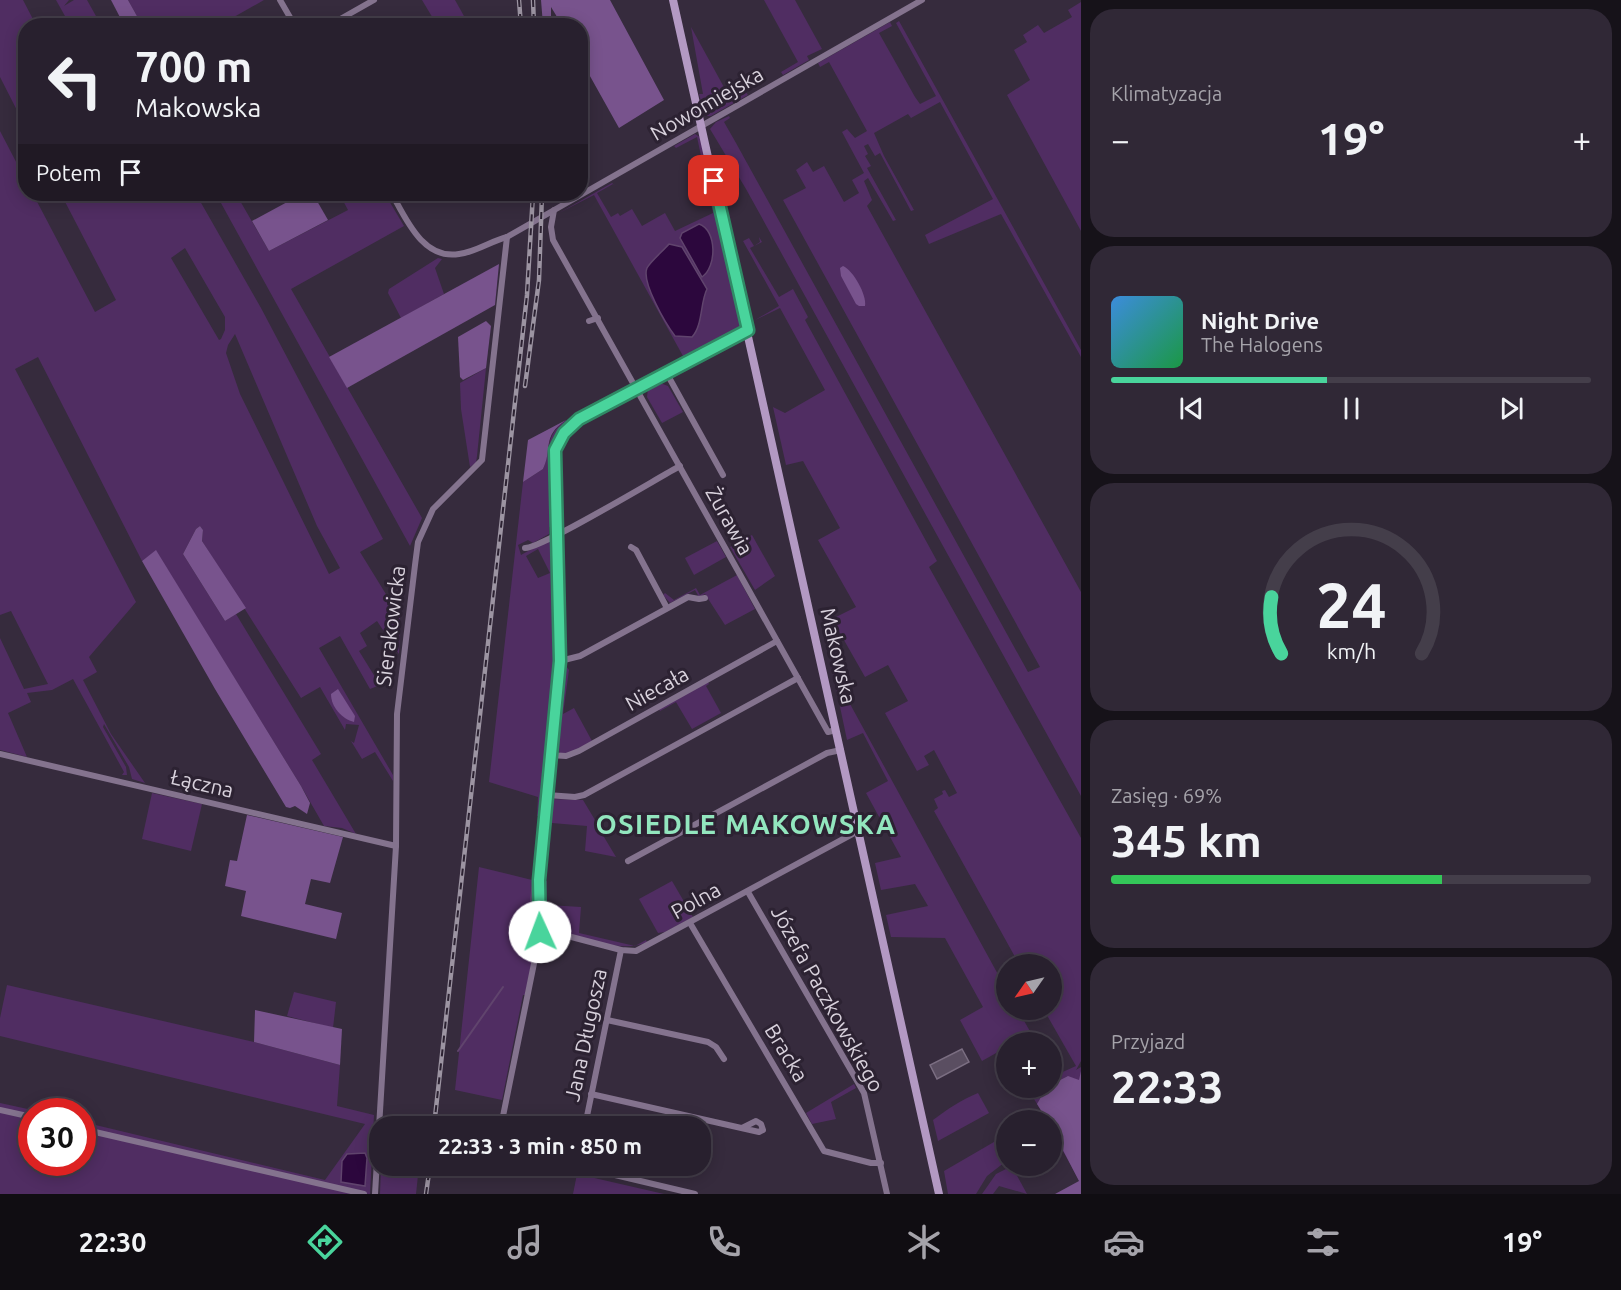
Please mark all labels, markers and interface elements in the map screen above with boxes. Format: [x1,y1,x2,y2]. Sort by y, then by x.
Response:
icon: left [36,42,114,120]
text: 700 m [135,43,252,90]
street label: Nowomiejska [646,61,767,145]
text: Klimatyzacja [1111,82,1222,105]
text: Makowska [135,92,261,122]
text: 19° [1318,113,1384,164]
text: − [1111,121,1130,158]
text: + [1572,121,1591,158]
pin [688,155,739,206]
icon: arrive [114,156,147,189]
text: Potem [36,160,102,185]
icon: arrive [697,164,730,197]
text: Night Drive [1201,308,1319,333]
text: The Halogens [1201,333,1323,356]
icon: previous [1175,392,1208,425]
icon: pause [1335,392,1368,425]
icon: next [1495,392,1528,425]
street label: Żurawia [701,482,758,559]
street label: Sierakowicka [371,564,409,688]
text: 24 [1316,570,1386,640]
street label: Makowska [816,605,862,706]
text: km/h [1326,639,1376,663]
street label: Niecała [621,661,692,715]
street label: Łączna [168,764,236,802]
text: Zasięg · 69% [1111,784,1222,807]
district label: OSIEDLE MAKOWSKA [596,809,896,839]
text: 345 km [1111,815,1262,866]
street label: Polna [667,877,724,923]
position arrow [508,900,572,964]
street label: Józefa Paczkowskiego [767,901,889,1096]
north arrow [996,954,1062,1020]
map controls [996,954,1062,1176]
street label: Jana Długosza [559,966,611,1103]
street label: Bracka [760,1019,813,1086]
text: Przyjazd [1111,1030,1185,1053]
button: + [996,1032,1062,1098]
text: 22:33 [1111,1061,1224,1112]
speed limit sign: 30 [18,1098,96,1176]
button: − [996,1110,1062,1176]
text: 22:33 · 3 min · 850 m [438,1133,642,1158]
icon: directions [304,1221,346,1263]
icon: music [504,1221,546,1263]
icon: phone [703,1221,745,1263]
icon: climate [903,1221,945,1263]
icon: car [1103,1221,1145,1263]
icon: filters [1302,1221,1344,1263]
text: 22:30 [79,1227,146,1257]
text: 19° [1502,1227,1542,1257]

